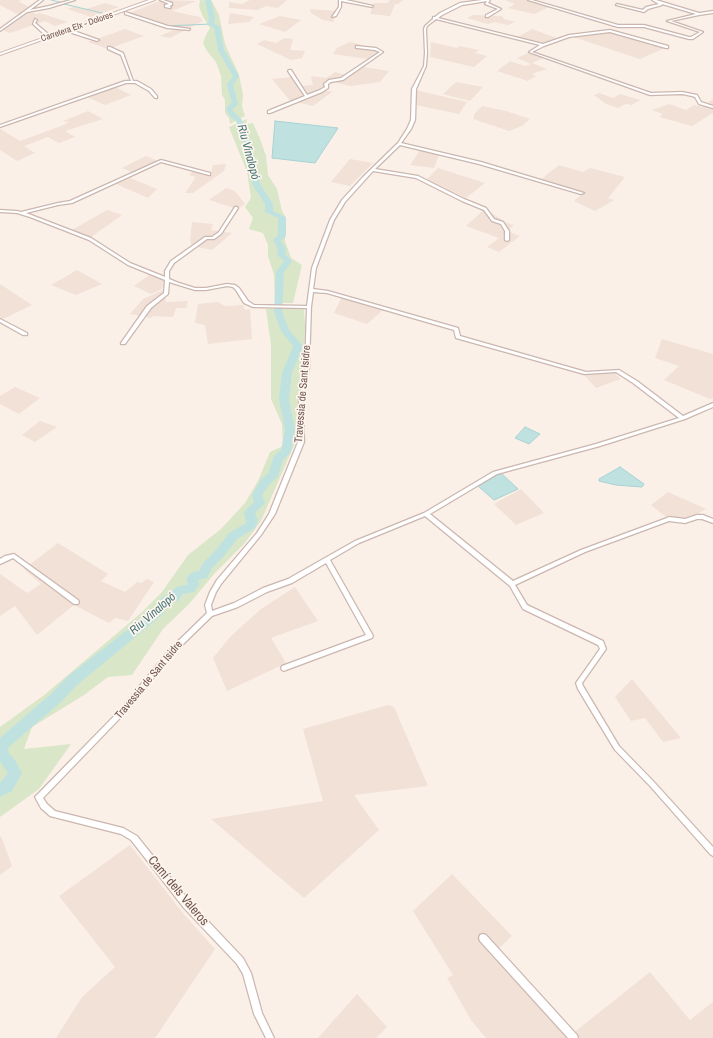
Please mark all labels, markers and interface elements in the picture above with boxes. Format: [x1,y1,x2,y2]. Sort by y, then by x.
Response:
street label: Carretera Elx - Dolores [40,10,114,44]
water label: Riu Vinalopó [234,123,262,181]
street label: Travessia de Sant Isidre [292,345,314,443]
water label: Riu Vinalopó [127,590,179,638]
street label: Travessia de Sant Isidre [112,638,186,722]
street label: Camí dels Valeros [144,853,212,929]

